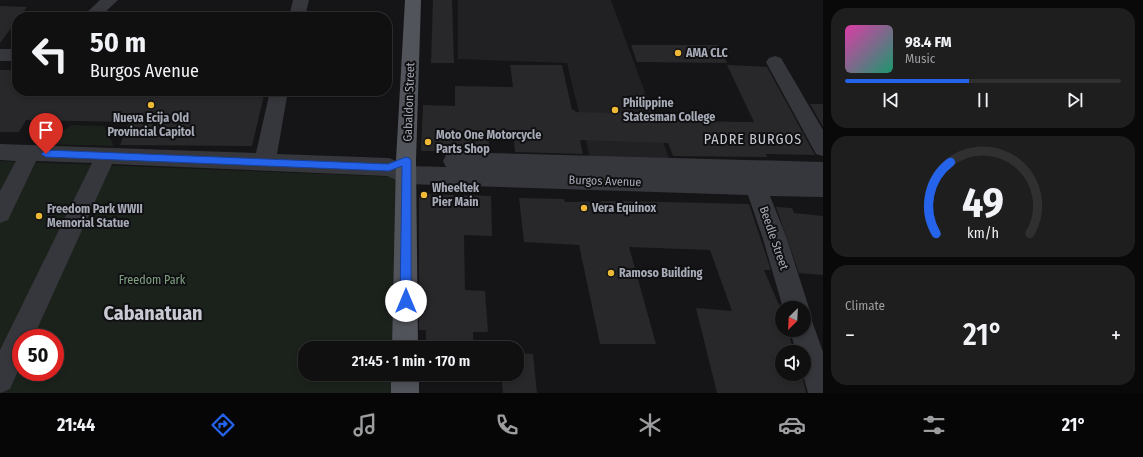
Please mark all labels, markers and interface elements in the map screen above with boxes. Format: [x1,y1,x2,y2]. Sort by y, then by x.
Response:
text: 50 m [90,26,146,59]
icon: left [24,28,76,80]
text: 98.4 FM [905,33,952,51]
place label: AMA CLC [685,46,729,60]
marker: AMA CLC [673,48,683,58]
text: Music [905,51,935,66]
text: Burgos Avenue [90,60,199,82]
street label: Gabaldon Street [401,62,417,142]
icon: previous [880,89,902,111]
icon: pause [972,89,994,111]
icon: next [1064,89,1086,111]
place label: Philippine Statesman College [623,96,715,124]
marker: Nueva Ecija Old Provincial Capitol [146,100,156,110]
marker: Philippine Statesman College [610,105,620,115]
place label: Nueva Ecija Old Provincial Capitol [107,111,195,139]
pin [29,113,63,154]
icon: arrive [35,119,57,141]
place label: Moto One Motorcycle Parts Shop [436,128,541,156]
district label: PADRE BURGOS [704,131,802,148]
marker: Moto One Motorcycle Parts Shop [423,137,433,147]
street label: Burgos Avenue [568,173,642,189]
text: 49 [962,178,1004,228]
place label: Wheeltek Pier Main [432,181,480,209]
marker: Wheeltek Pier Main [419,190,429,200]
place label: Vera Equinox [591,201,656,215]
place label: Freedom Park WWII Memorial Statue [47,202,143,230]
marker: Vera Equinox [579,203,589,213]
street label: Beedle Street [757,204,791,272]
marker: Freedom Park WWII Memorial Statue [34,211,44,221]
text: km/h [967,225,999,242]
place label: Ramoso Building [619,266,703,280]
marker: Ramoso Building [606,268,616,278]
park label: Freedom Park [119,273,186,287]
position arrow [385,280,427,322]
text: Climate [845,298,885,313]
district label: Cabanatuan [103,301,203,325]
north arrow [775,301,811,337]
map controls [775,301,811,381]
text: 21° [963,317,1003,353]
text: − [845,322,855,349]
text: + [1111,322,1121,349]
speed limit sign: 50 [12,329,64,381]
button: sound [775,345,811,381]
text: 21:45 · 1 min · 170 m [352,352,470,370]
icon: directions [209,411,237,439]
icon: music [351,411,379,439]
icon: phone [493,411,521,439]
icon: climate [636,411,664,439]
icon: car [778,411,806,439]
icon: filters [920,411,948,439]
text: 21:44 [57,414,95,436]
text: 21° [1062,414,1086,436]

